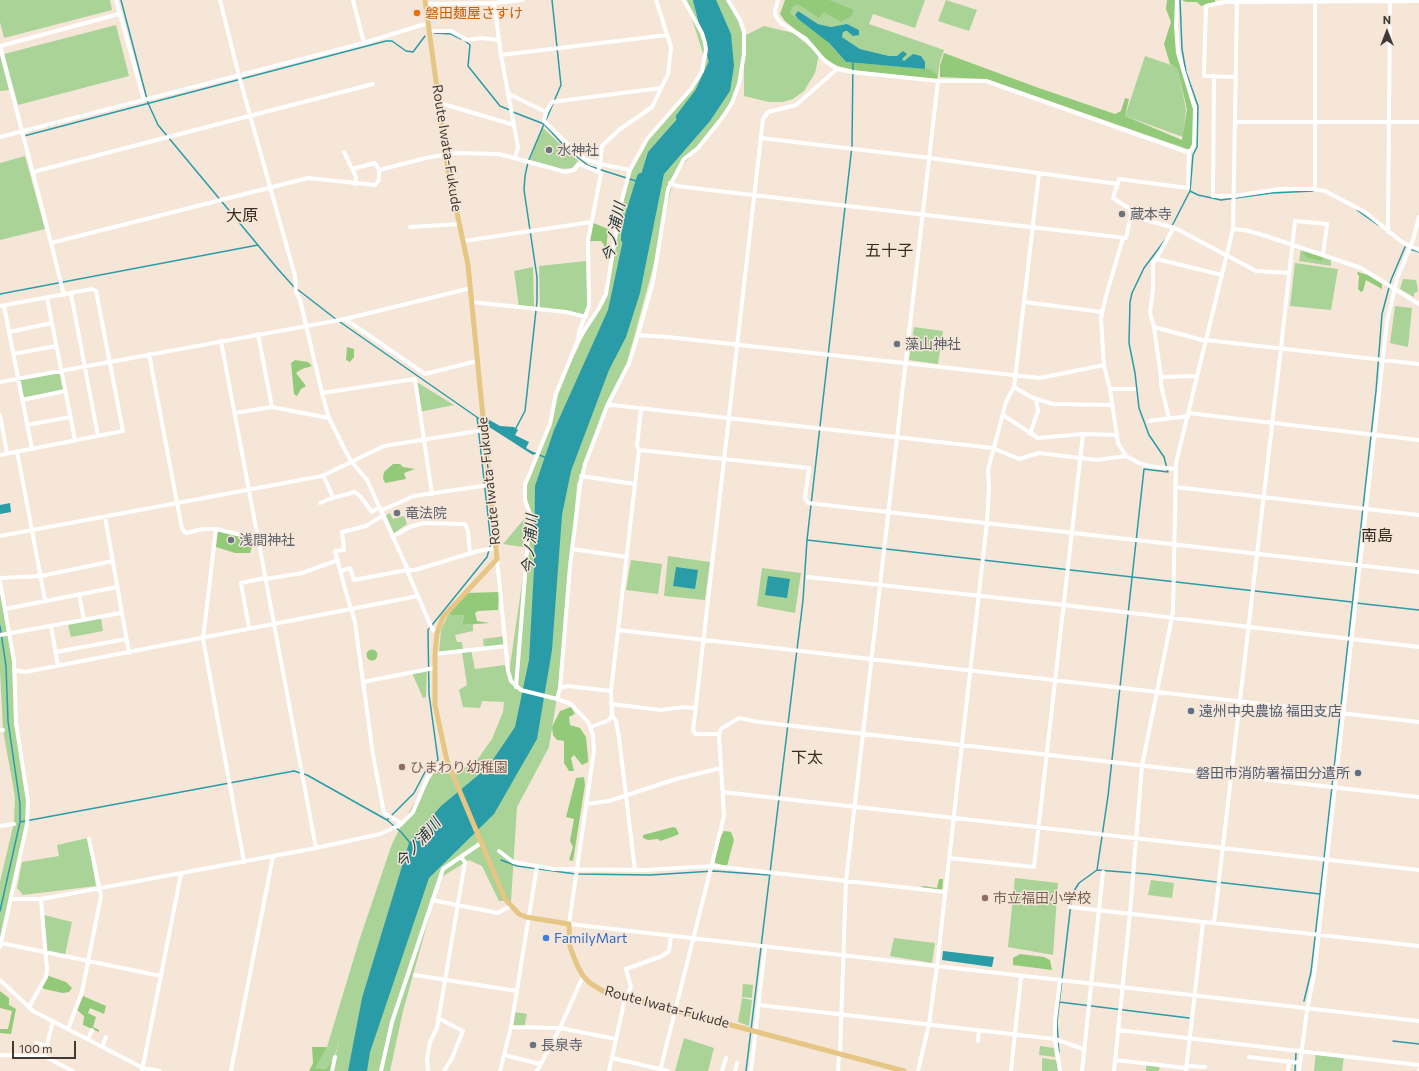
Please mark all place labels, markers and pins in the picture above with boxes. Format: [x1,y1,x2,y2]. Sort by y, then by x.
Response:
place label: 磐田麺屋さすけ [425,5,523,21]
marker: 磐田麺屋さすけ [412,8,422,18]
place label: 水神社 [557,142,599,158]
marker: 水神社 [544,145,554,155]
place label: 蔵本寺 [1130,206,1172,222]
marker: 蔵本寺 [1117,209,1127,219]
place label: 藻山神社 [905,336,961,352]
marker: 藻山神社 [892,339,902,349]
place label: 竜法院 [405,505,447,521]
marker: 竜法院 [392,508,402,518]
place label: 浅間神社 [239,532,295,548]
marker: 浅間神社 [226,535,236,545]
place label: 遠州中央農協 福田支店 [1199,703,1342,719]
marker: 遠州中央農協 福田支店 [1186,706,1196,716]
place label: ひまわり幼稚園 [410,759,508,775]
marker: ひまわり幼稚園 [397,762,407,772]
place label: 磐田市消防署福田分遣所 [1196,765,1350,781]
marker: 磐田市消防署福田分遣所 [1353,768,1363,778]
place label: 市立福田小学校 [993,890,1091,906]
marker: 市立福田小学校 [980,893,990,903]
place label: FamilyMart [554,930,628,946]
marker: FamilyMart [541,933,551,943]
place label: 長泉寺 [541,1037,583,1053]
marker: 長泉寺 [528,1040,538,1050]

